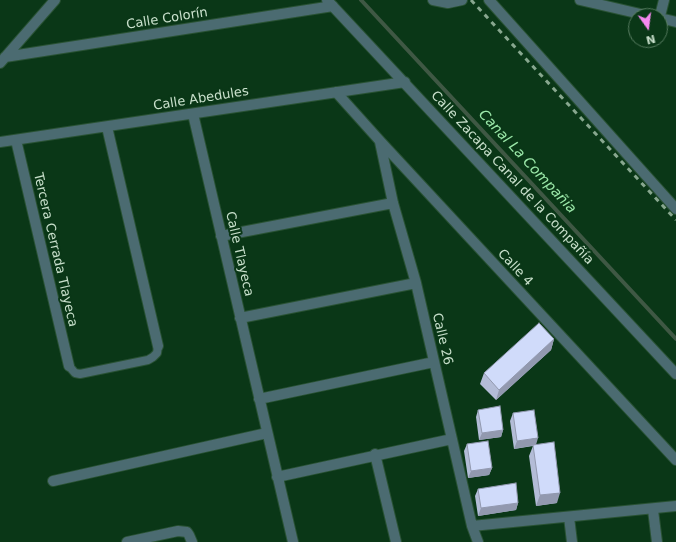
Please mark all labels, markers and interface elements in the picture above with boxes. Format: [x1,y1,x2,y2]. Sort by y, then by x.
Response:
street label: Calle Colorín [125,5,209,33]
north arrow [628,8,668,48]
text: N [645,32,657,47]
street label: Calle Abedules [152,84,250,114]
street label: Calle Zacapa Canal de la Compañía [427,88,597,268]
water label: Canal La Compañia [475,107,579,217]
street label: Tercera Cerrada Tlayeca [30,171,80,329]
street label: Calle Tlayeca [222,210,256,298]
street label: Calle 4 [494,246,536,290]
street label: Calle 26 [428,311,456,367]

